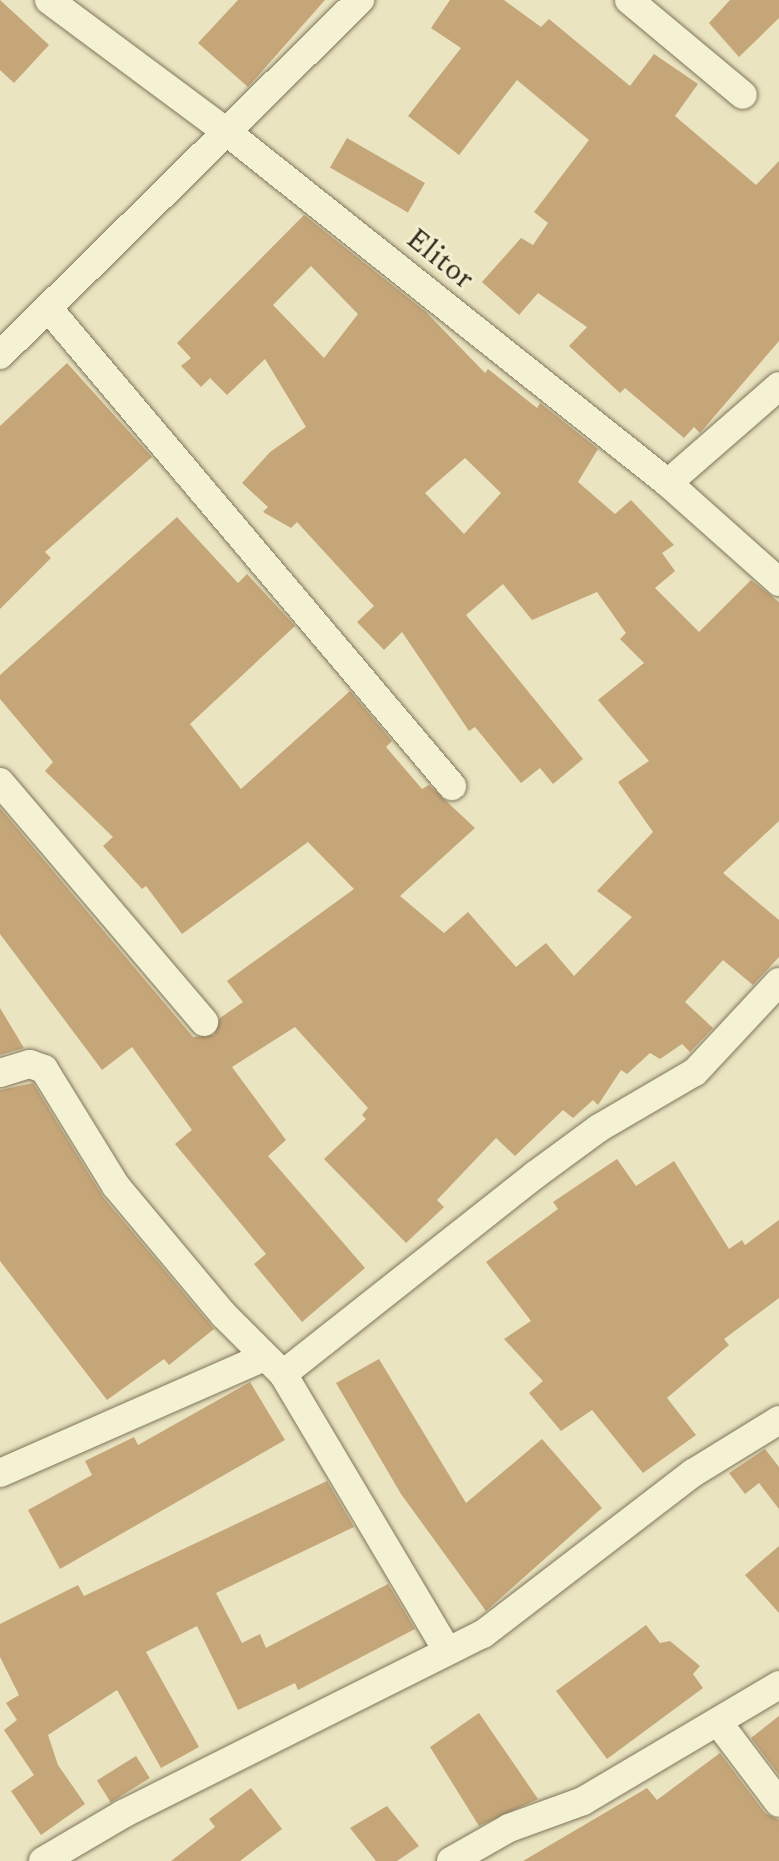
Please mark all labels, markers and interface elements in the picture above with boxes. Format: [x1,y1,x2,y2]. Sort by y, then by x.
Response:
street label: Elitor [399,221,481,297]

